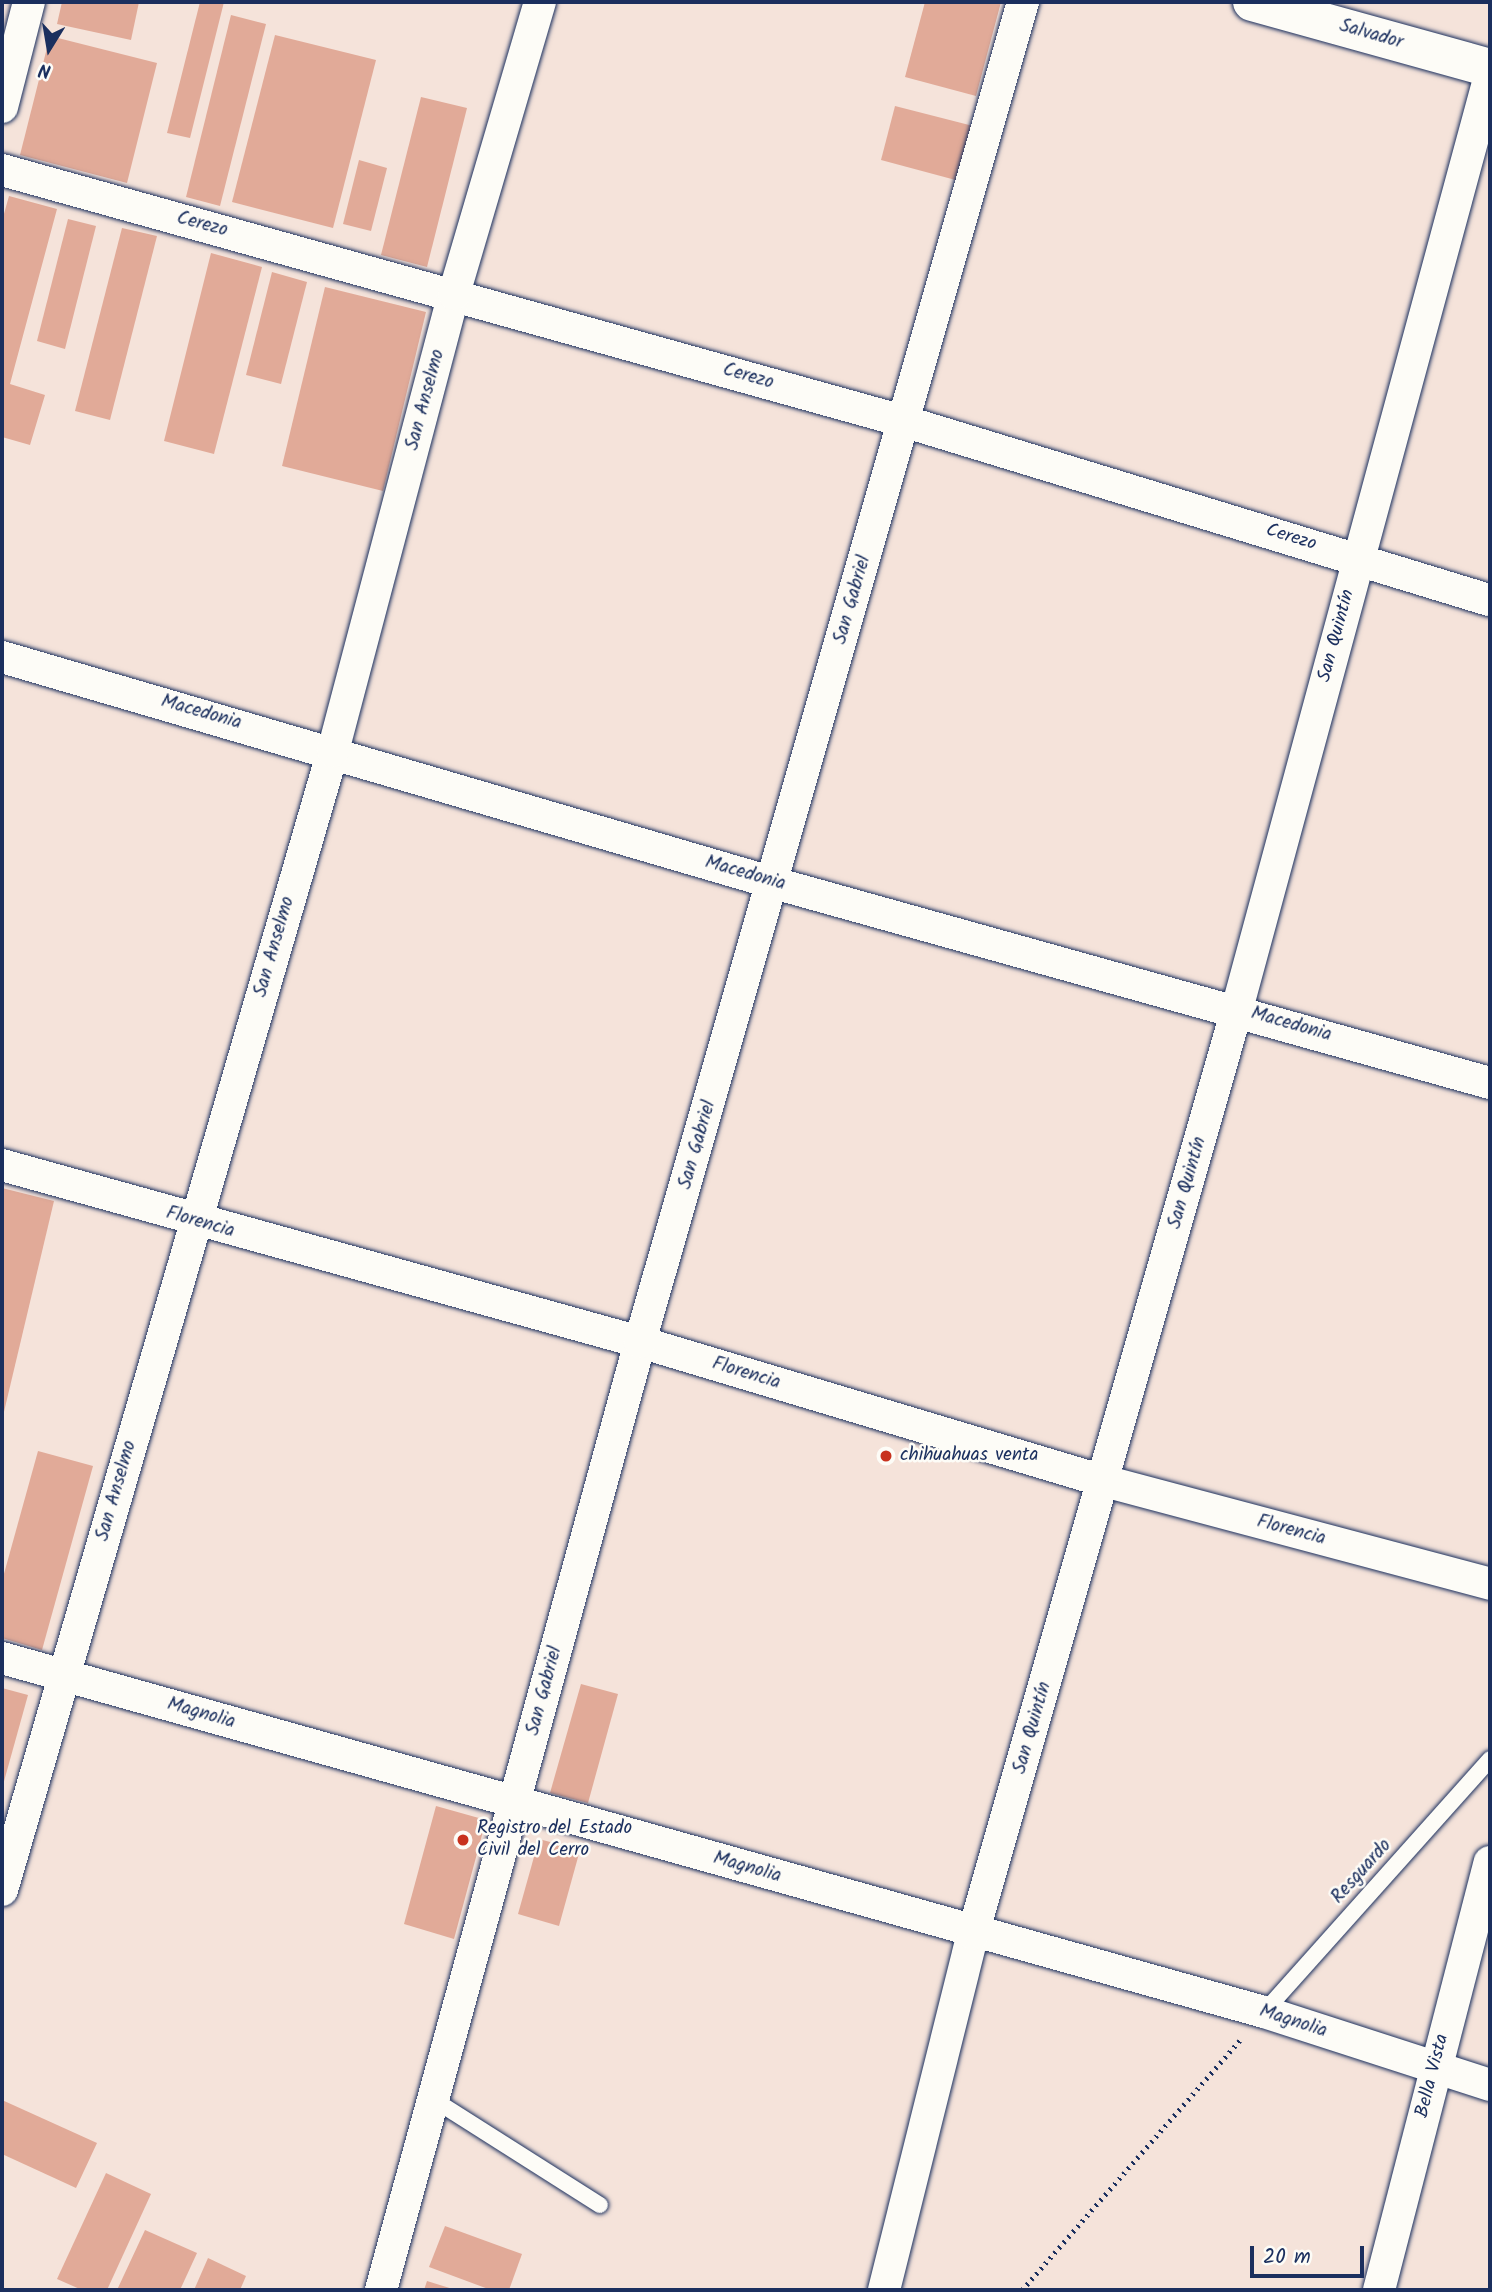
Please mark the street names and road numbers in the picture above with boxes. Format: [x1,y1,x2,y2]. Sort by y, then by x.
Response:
street label: Salvador [1337,15,1405,55]
street label: Cerezo [174,207,230,243]
street label: San Anselmo [402,347,450,453]
street label: Cerezo [720,359,776,395]
street label: Cerezo [1263,520,1319,556]
street label: San Gabriel [829,553,877,647]
street label: San Quintín [1314,587,1360,685]
street label: Macedonia [158,691,244,735]
street label: Macedonia [702,852,788,896]
street label: San Anselmo [250,894,300,1000]
street label: Macedonia [1248,1003,1334,1047]
street label: San Gabriel [674,1098,722,1192]
street label: San Quintín [1164,1134,1212,1232]
street label: Florencia [163,1202,237,1244]
street label: Florencia [709,1353,783,1395]
street label: San Anselmo [92,1438,142,1544]
street label: Florencia [1254,1511,1328,1551]
street label: San Gabriel [522,1644,568,1738]
street label: San Quintín [1009,1679,1057,1777]
street label: Magnolia [164,1693,238,1735]
street label: Resguardo [1327,1835,1397,1909]
street label: Magnolia [710,1847,784,1889]
street label: Magnolia [1256,2000,1330,2044]
street label: Bella Vista [1412,2032,1454,2120]

